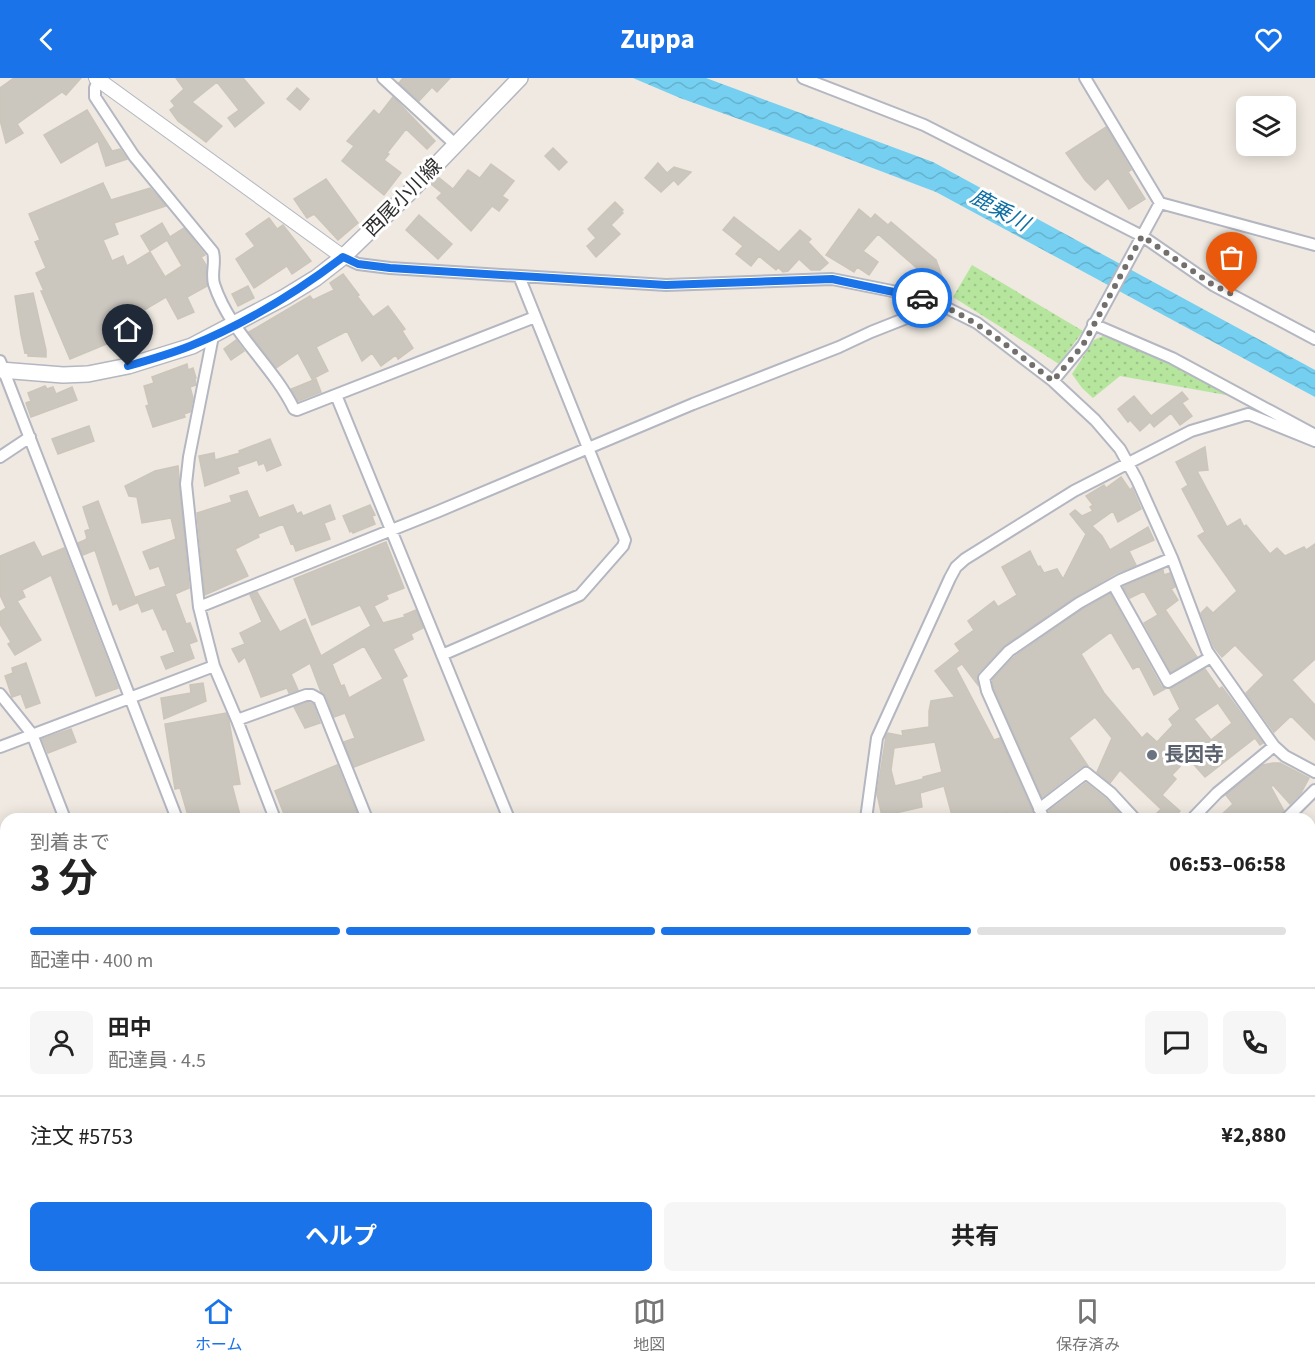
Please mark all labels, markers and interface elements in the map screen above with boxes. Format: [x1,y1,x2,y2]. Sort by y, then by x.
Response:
text: Zuppa [620,20,695,59]
icon: back [30,23,63,56]
icon: heart [1252,23,1285,56]
map controls [1236,96,1296,156]
button: layers [1236,96,1296,156]
street label: 西尾小川線 [358,153,448,243]
water label: 鹿乗川 [965,182,1037,239]
pin [1206,232,1257,294]
icon: bag [1215,241,1248,274]
courier [892,268,952,328]
icon: car [906,282,939,315]
pin [102,304,153,366]
icon: home [111,313,144,346]
place label: 長因寺 [1164,741,1224,769]
marker: 長因寺 [1145,748,1159,762]
text: 到着まで [30,829,110,857]
text: 06:53–06:58 [1169,848,1286,880]
text: 3 分 [30,851,97,907]
text: 配達中 · 400 m [30,947,153,975]
button: person [30,1011,93,1074]
button: chat [1145,1011,1208,1074]
button: phone [1223,1011,1286,1074]
text: 田中 [108,1012,152,1044]
text: 配達員 · 4.5 [108,1047,206,1075]
text: ¥2,880 [1221,1119,1286,1151]
text: 注文 #5753 [30,1121,133,1153]
button: ヘルプ [30,1202,652,1271]
button: 共有 [664,1202,1286,1271]
tab: ホーム [195,1295,243,1356]
tab: 地図 [633,1295,666,1356]
tab: 保存済み [1056,1295,1120,1356]

